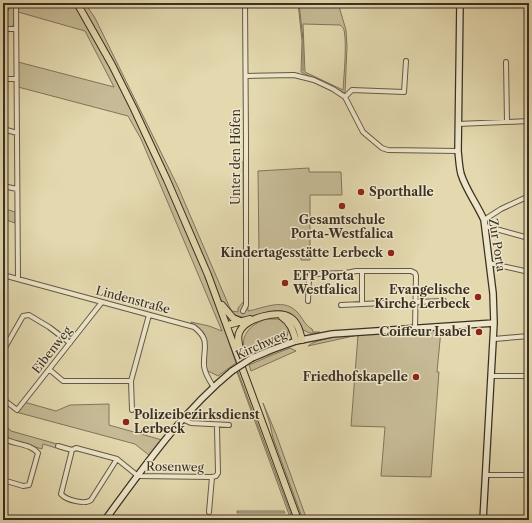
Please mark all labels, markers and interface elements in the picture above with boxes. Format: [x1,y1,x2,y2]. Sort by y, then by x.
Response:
street label: Unter den Höfen [228,109,243,205]
place label: Sporthalle [369,184,434,199]
marker: Sporthalle [356,187,366,197]
marker: Gesamtschule Porta-Westfalica [337,201,347,211]
place label: Gesamtschule Porta-Westfalica [291,212,394,241]
street label: Zur Porta [486,217,509,273]
place label: Kindertagesstätte Lerbeck [221,245,384,260]
marker: Kindertagesstätte Lerbeck [386,248,396,258]
place label: EFP Porta Westfalica [292,268,359,297]
marker: EFP Porta Westfalica [280,278,290,288]
street label: Lindenstraße [94,282,172,317]
place label: Evangelische Kirche Lerbeck [375,282,471,311]
marker: Evangelische Kirche Lerbeck [473,292,483,302]
street label: Eibenweg [29,323,75,376]
place label: Coiffeur Isabel [380,324,471,339]
street label: Kirchweg [233,326,289,362]
marker: Coiffeur Isabel [474,327,484,337]
place label: Friedhofskapelle [303,369,408,384]
marker: Friedhofskapelle [411,372,421,382]
place label: Polizeibezirksdienst Lerbeck [134,407,260,436]
marker: Polizeibezirksdienst Lerbeck [121,417,131,427]
street label: Rosenweg [146,458,205,475]

